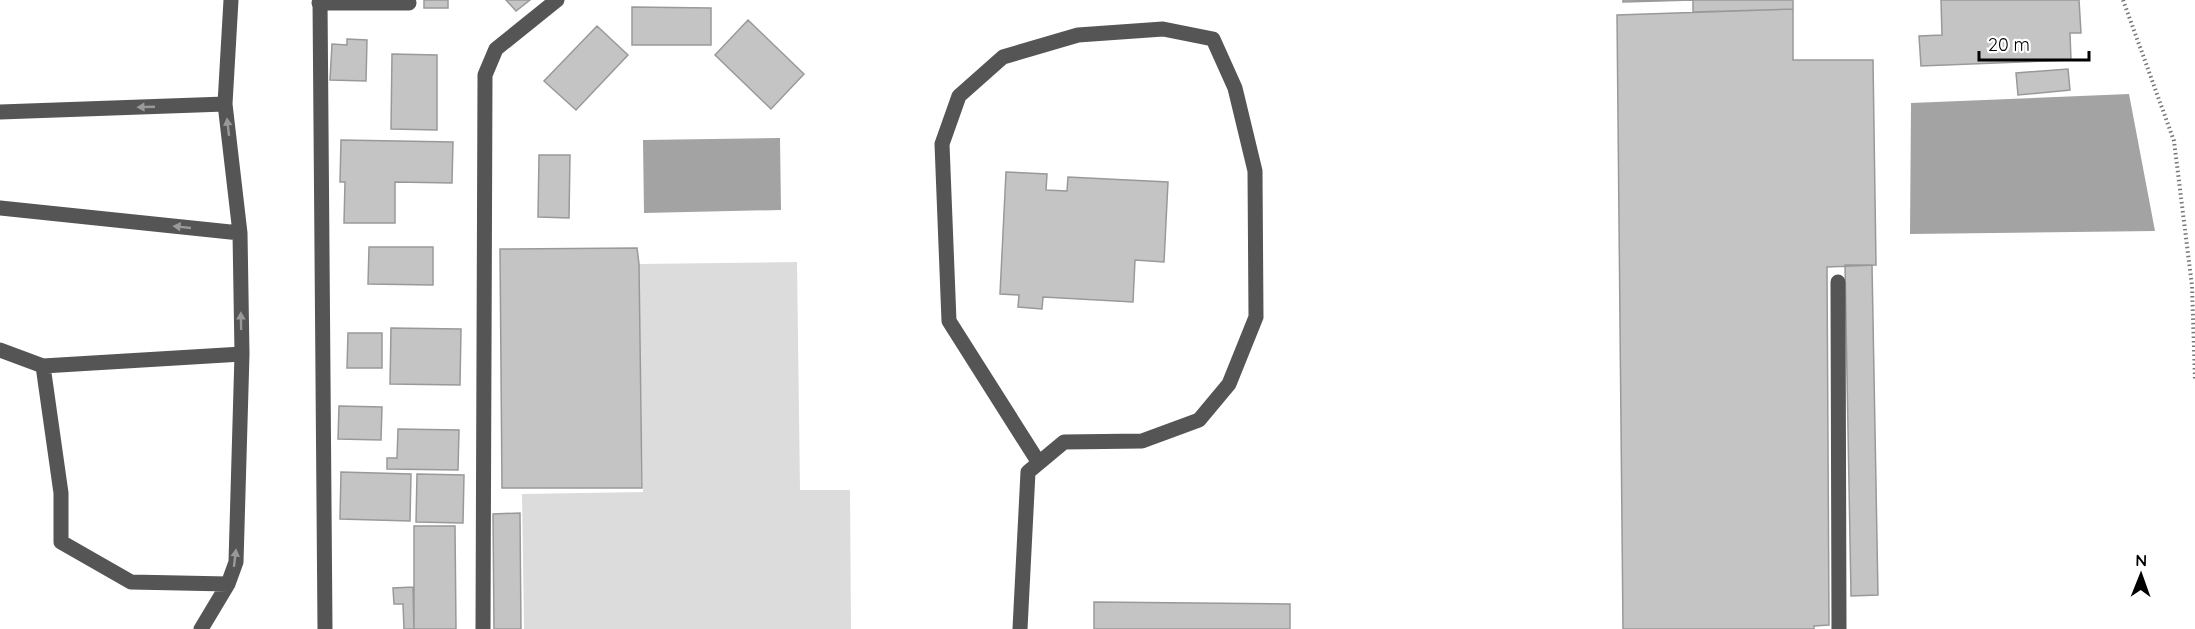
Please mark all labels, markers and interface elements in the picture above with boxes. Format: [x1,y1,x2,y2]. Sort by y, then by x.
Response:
scale bar [1979,24,2088,62]
text: 20 m [1988,33,2030,56]
one-way arrow [136,102,155,111]
one-way arrow [223,118,233,137]
one-way arrow [172,222,191,232]
one-way arrow [236,312,246,331]
north arrow [2111,545,2171,605]
one-way arrow [230,548,239,567]
text: N [2135,550,2147,570]

